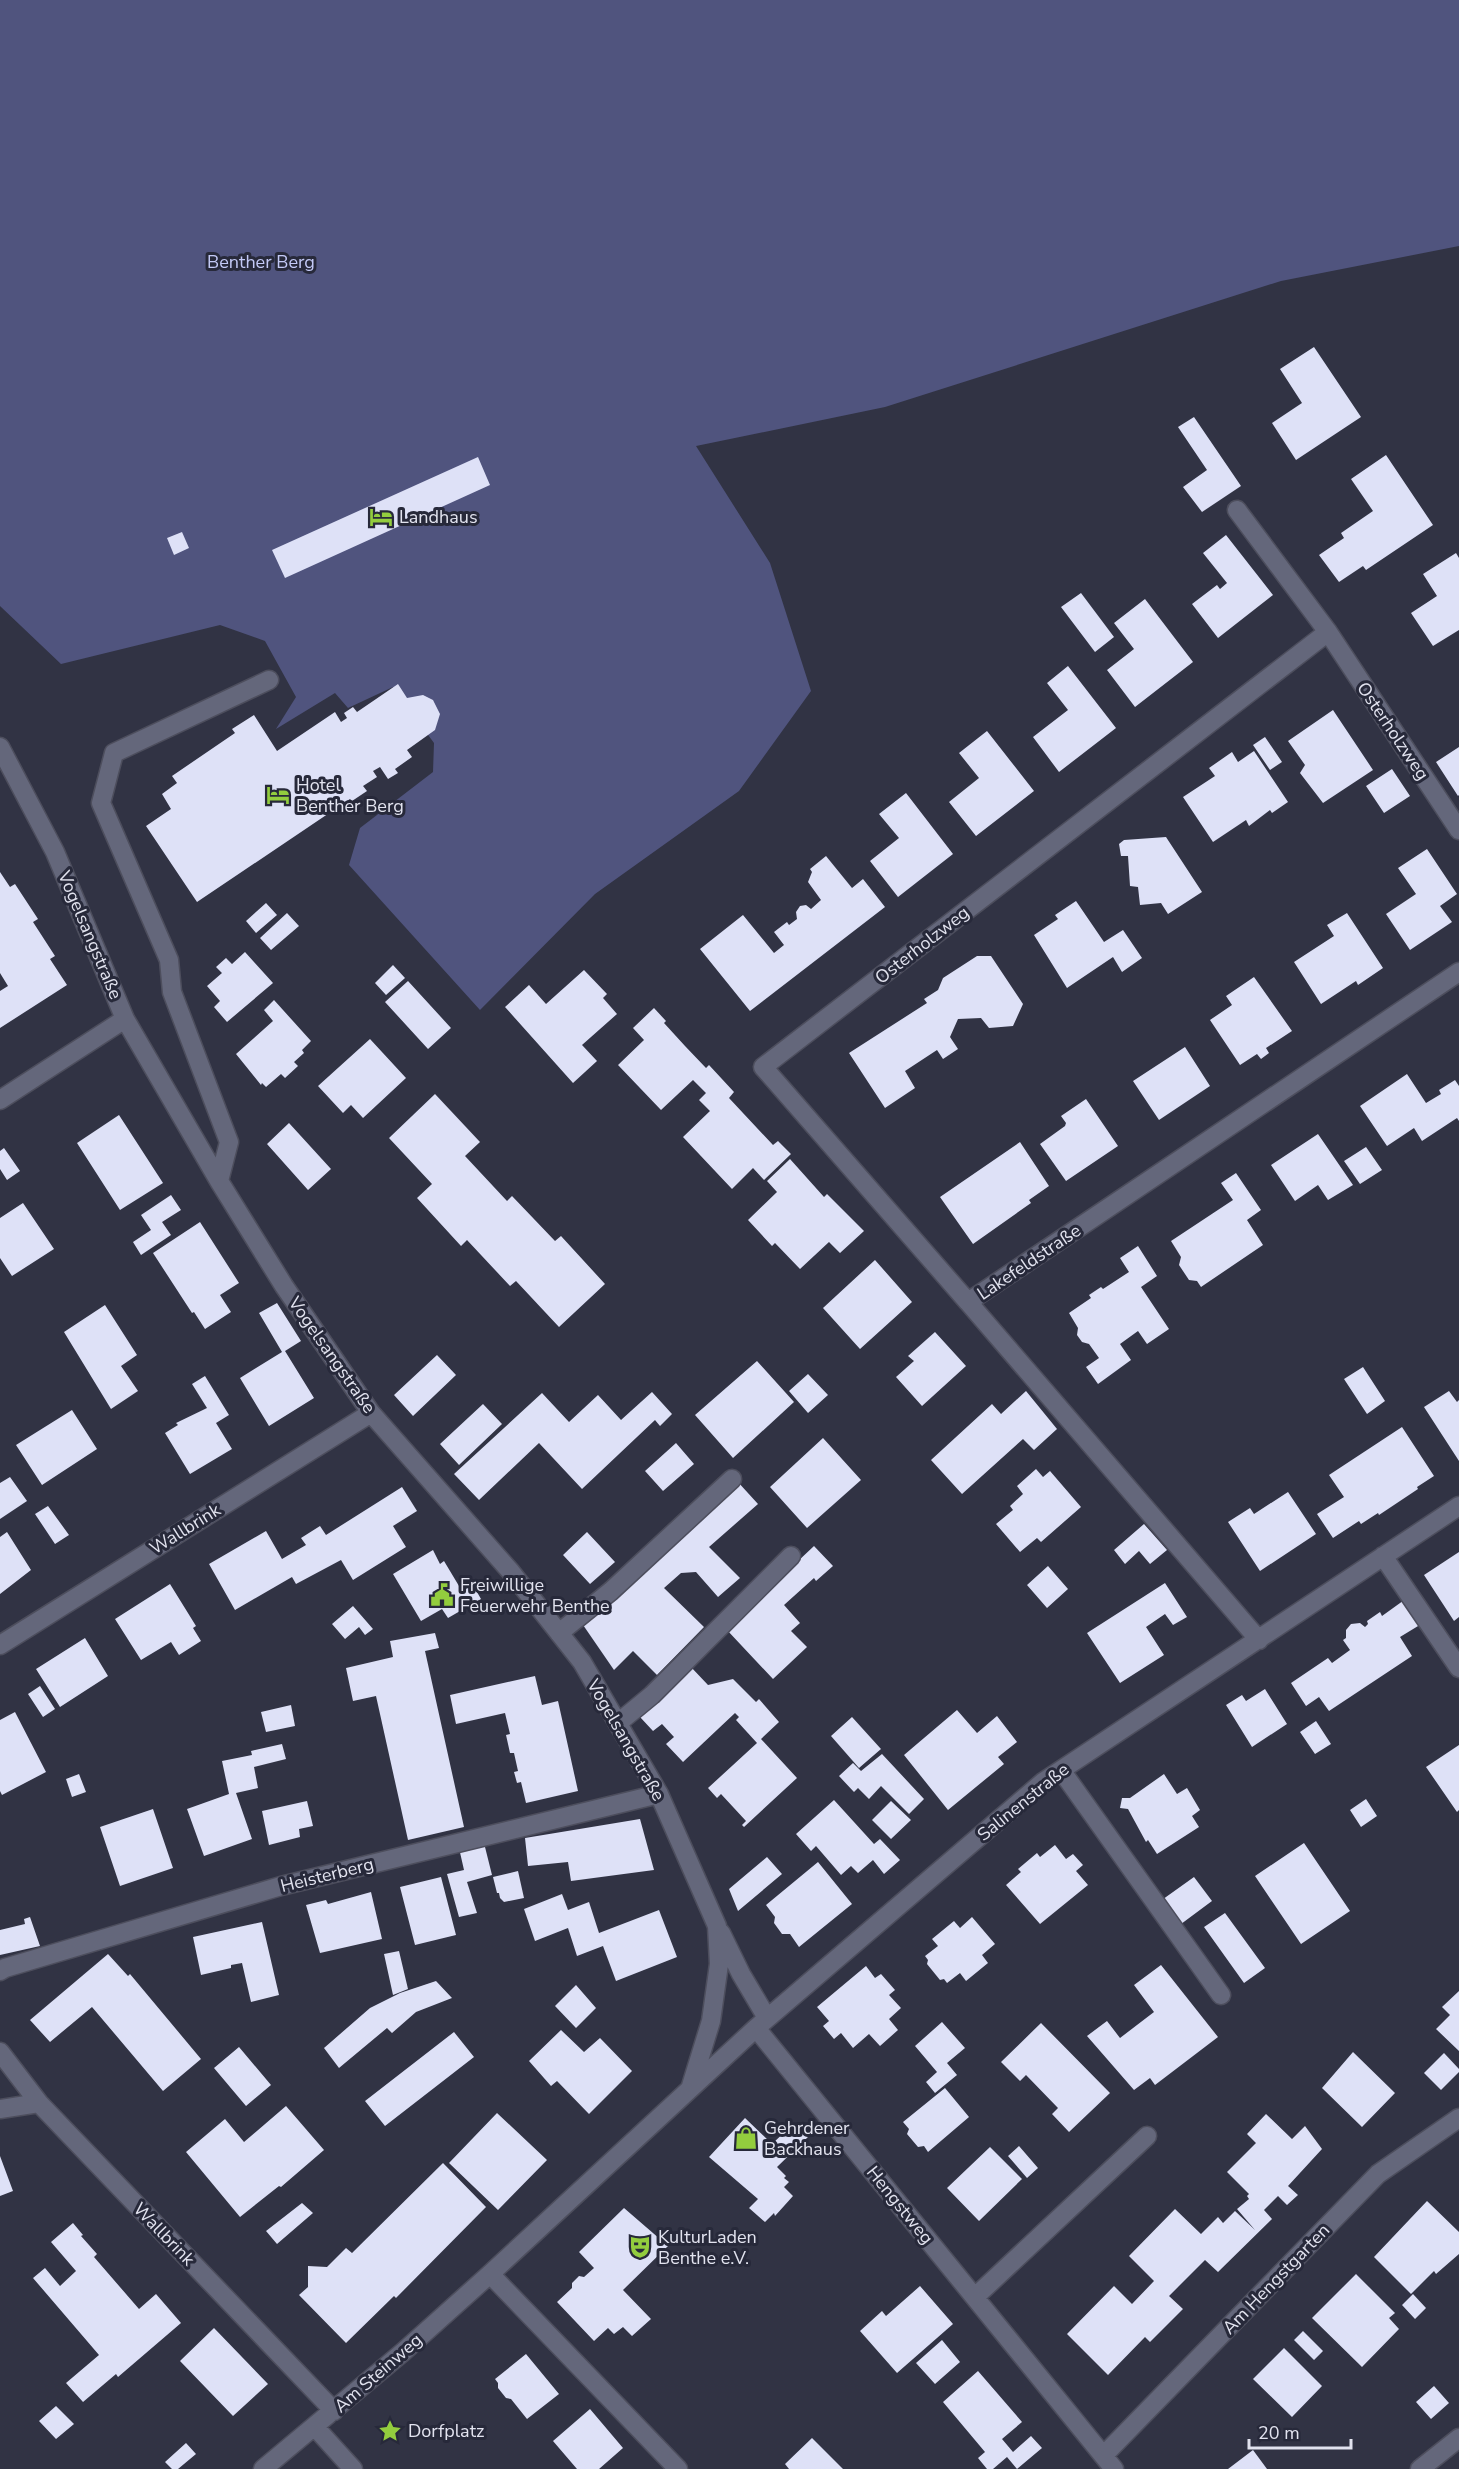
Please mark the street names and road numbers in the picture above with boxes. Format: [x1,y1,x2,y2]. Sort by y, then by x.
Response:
street label: Osterholzweg [1351,677,1435,785]
street label: Vogelsangstraße [52,866,128,1003]
street label: Osterholzweg [870,901,974,989]
street label: Lakefeldstraße [972,1218,1086,1306]
street label: Vogelsangstraße [282,1291,381,1418]
street label: Wallbrink [145,1497,226,1560]
street label: Vogelsangstraße [581,1674,671,1805]
street label: Salinenstraße [972,1758,1074,1846]
street label: Heisterberg [278,1852,376,1898]
street label: Hengstweg [861,2161,939,2249]
street label: Wallbrink [128,2197,201,2272]
street label: Am Hengstgarten [1217,2219,1335,2339]
street label: Am Steinweg [329,2328,427,2418]

